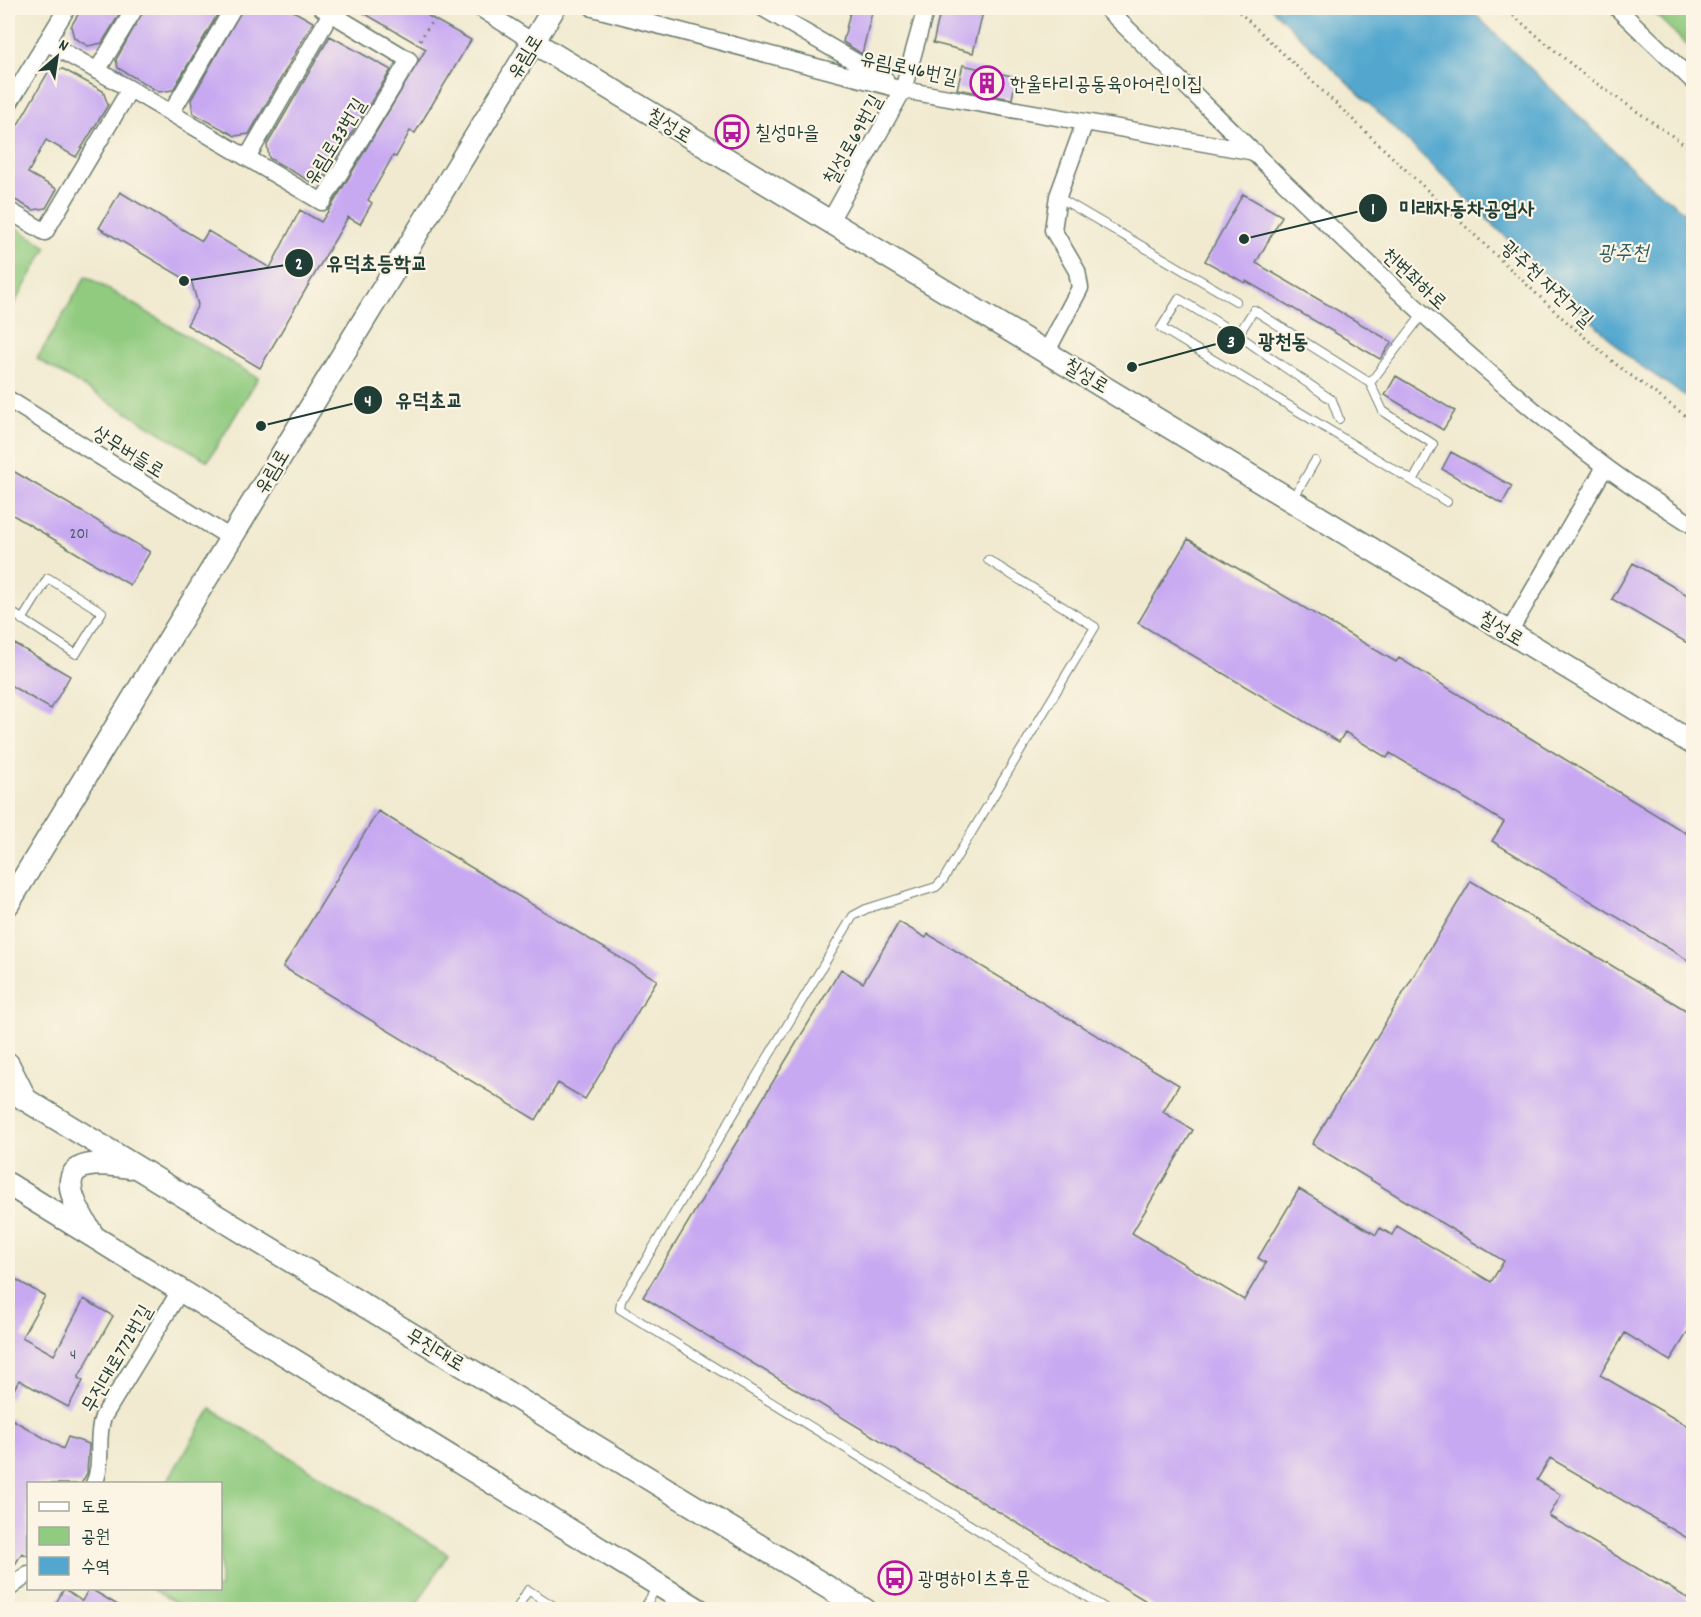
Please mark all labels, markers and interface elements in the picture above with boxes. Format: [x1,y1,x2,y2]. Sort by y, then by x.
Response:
north arrow [27,27,87,87]
street label: 유림로 [502,30,551,85]
text: N [54,34,72,58]
street label: 유림로46번길 [857,46,959,94]
building icon: 한울타리공동육아어린이집 [969,65,1005,101]
place label: 한울타리공동육아어린이집 [1010,72,1203,100]
street label: 칠성로69번길 [818,90,891,191]
street label: 유림로33번길 [299,94,374,192]
street label: 칠성로 [641,103,696,152]
bus stop icon: 칠성마을 [714,114,750,150]
place label: 칠성마을 [755,121,819,149]
callout: 미래자동차공업사 [1358,188,1547,227]
text: 미래자동차공업사 [1399,196,1535,226]
text: 1 [1371,198,1375,223]
street label: 광주천 자전거길 [1494,235,1598,335]
water label: 광주천 [1598,240,1650,270]
callout: 유덕초등학교 [284,243,440,282]
street label: 천변좌하로 [1374,243,1452,318]
text: 유덕초등학교 [326,251,428,281]
text: 2 [295,253,303,278]
callout: 광천동 [1216,321,1320,360]
text: 광천동 [1258,329,1308,359]
text: 3 [1227,331,1235,356]
street label: 칠성로 [1058,353,1113,402]
callout: 유덕초교 [353,380,475,419]
text: 유덕초교 [395,388,463,418]
text: 4 [364,390,372,415]
street label: 상무버들로 [86,420,169,487]
street label: 유림로 [249,445,298,500]
house number: 201 [69,523,89,546]
street label: 칠성로 [1473,606,1528,655]
street label: 무진대로772번길 [76,1300,161,1419]
street label: 무진대로 [400,1323,469,1380]
house number: 4 [70,1344,76,1367]
legend [27,1482,222,1590]
text: 도로 [81,1496,110,1521]
text: 공원 [81,1526,110,1551]
text: 수역 [81,1556,110,1581]
bus stop icon: 광명하이츠후문 [877,1560,913,1596]
place label: 광명하이츠후문 [918,1567,1031,1595]

